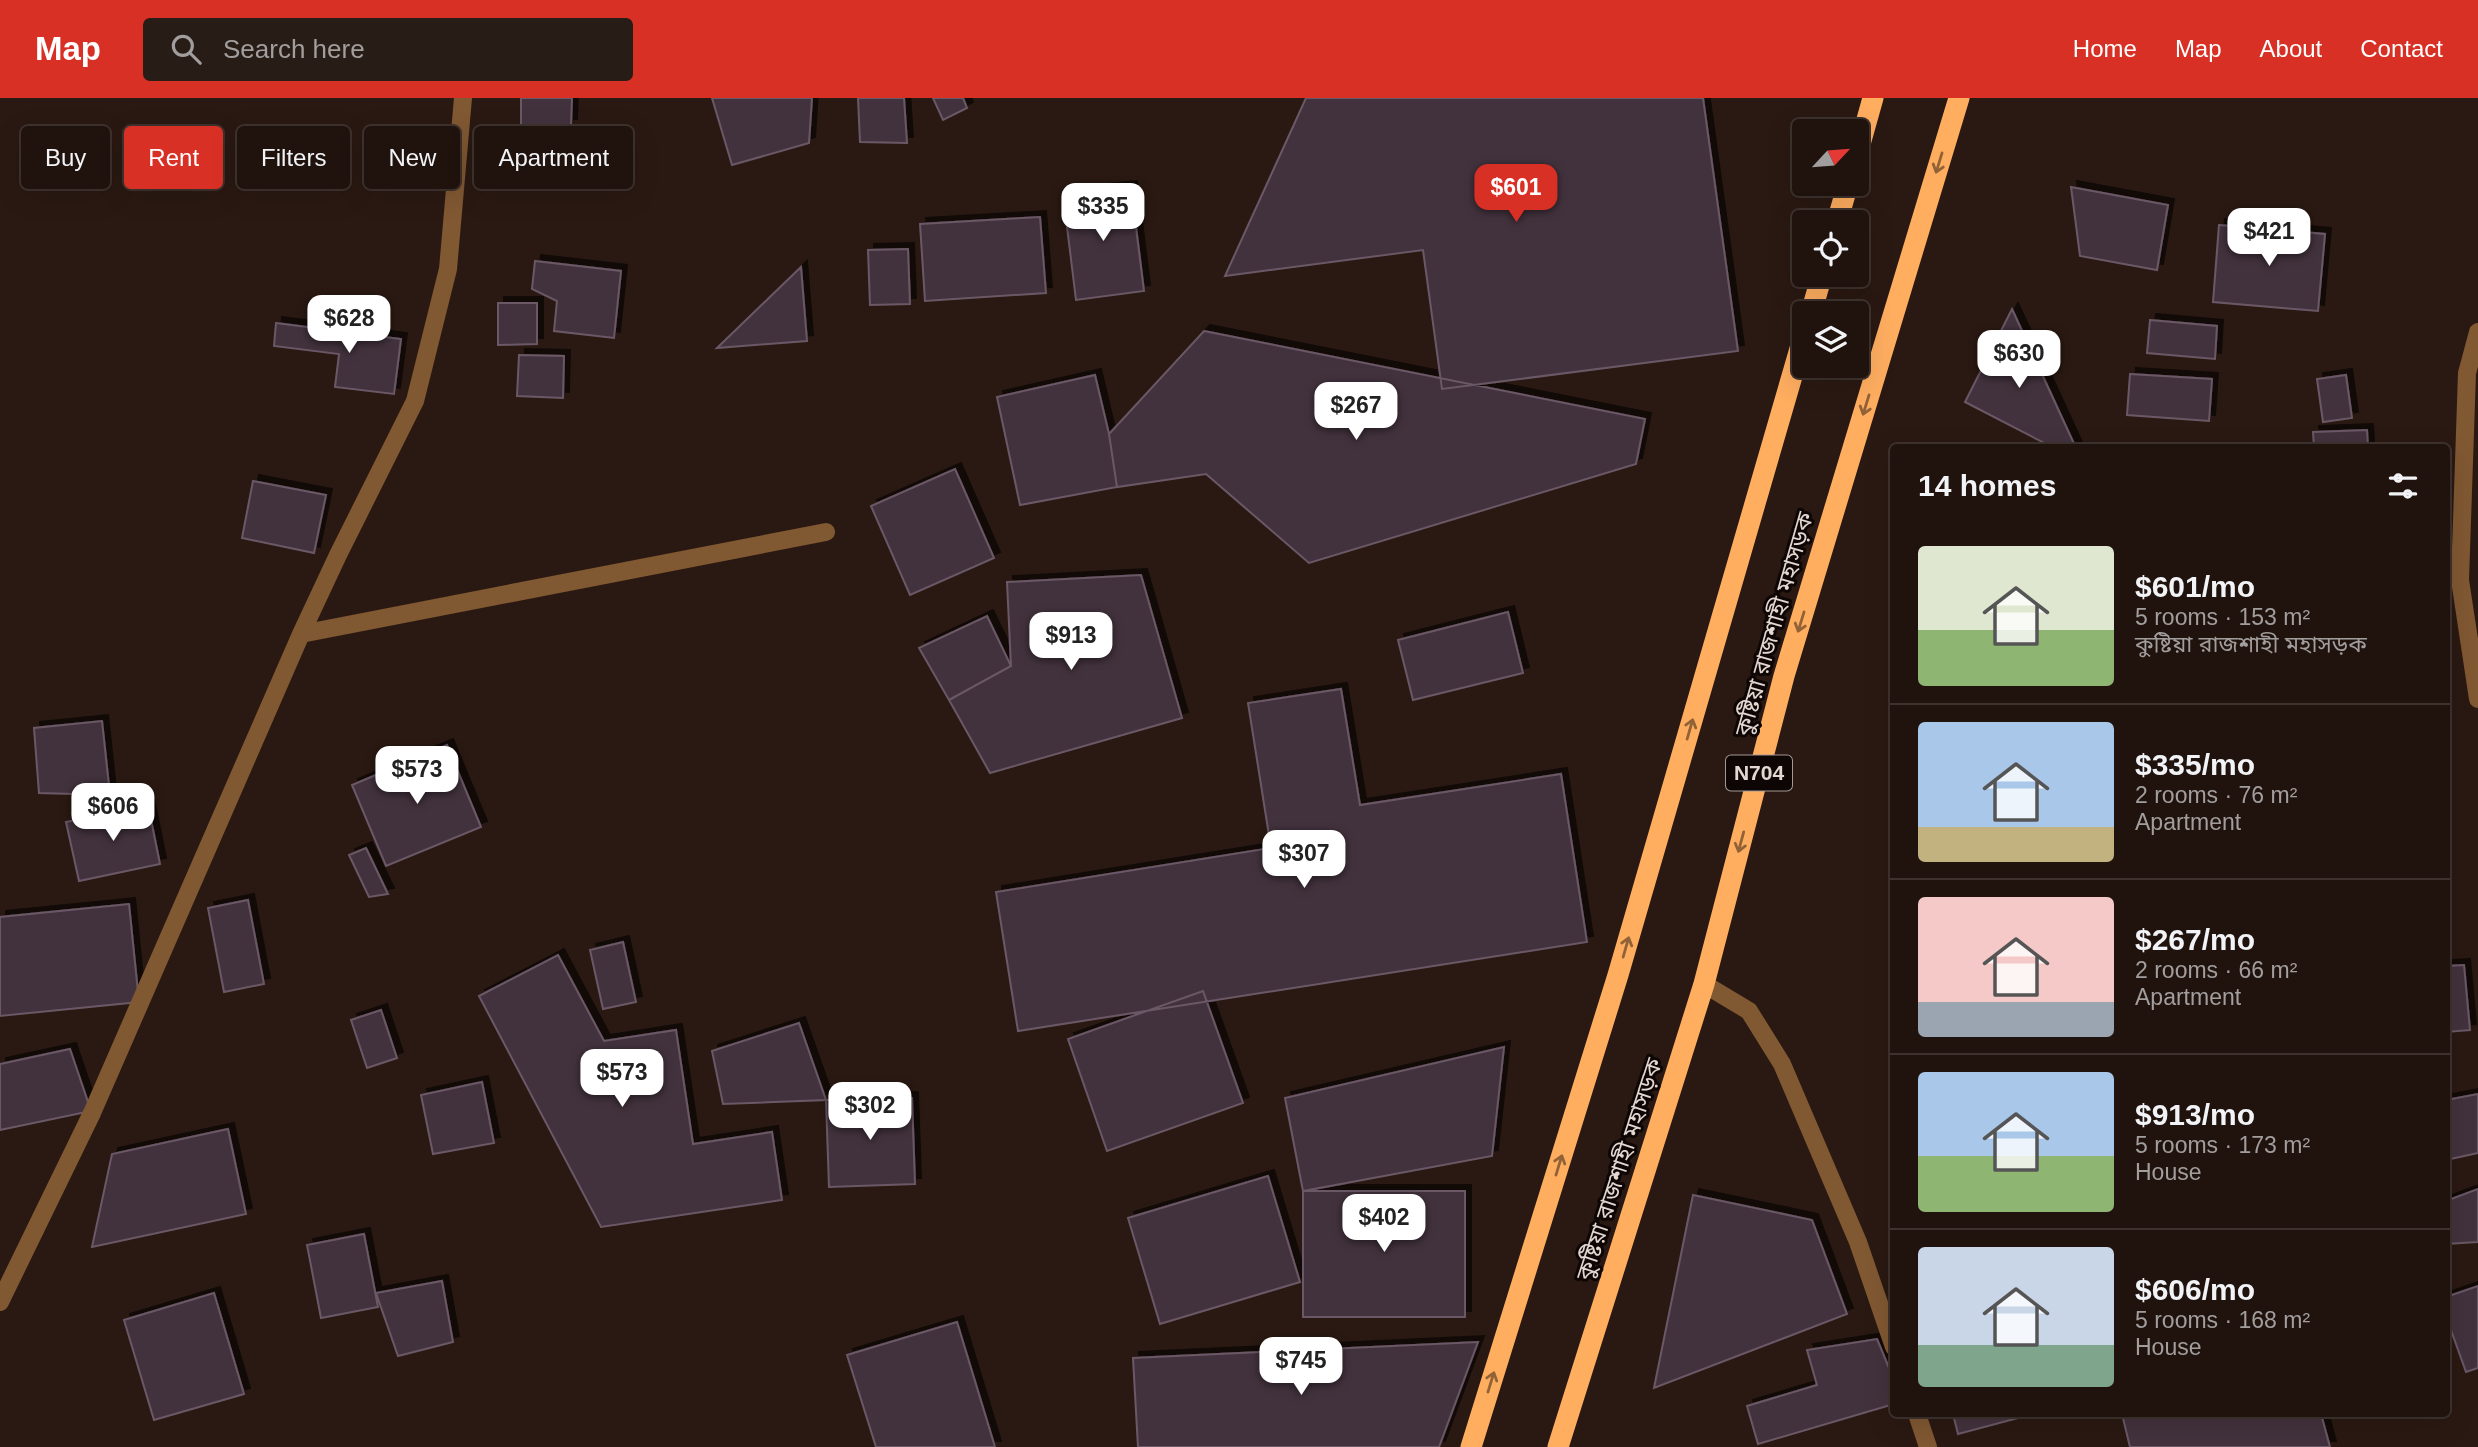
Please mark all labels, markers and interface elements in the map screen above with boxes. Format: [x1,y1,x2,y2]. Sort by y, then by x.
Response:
search box [143,18,633,81]
text: Map [35,30,101,67]
icon: search [167,30,205,68]
text: Search here [223,34,365,64]
text: Home [2073,35,2137,62]
text: Map [2175,35,2222,62]
text: About [2260,35,2322,62]
text: Contact [2360,35,2443,62]
north arrow [1792,119,1869,196]
map controls [1792,119,1869,378]
chip: Buy [21,126,110,189]
chip: Rent [124,126,223,189]
chip: Filters [237,126,350,189]
chip: New [364,126,460,189]
chip: Apartment [474,126,633,189]
one-way arrow [1932,152,1945,174]
pin: $601 [1475,164,1557,224]
text: $601 [1490,174,1542,200]
pin: $335 [1062,184,1144,243]
text: $335 [1077,193,1129,219]
pin: $421 [2228,208,2310,268]
button: locate [1792,210,1869,287]
text: $421 [2243,218,2295,244]
pin: $628 [308,296,390,355]
button: layers [1792,301,1869,378]
text: $628 [323,305,375,331]
pin: $630 [1978,330,2060,390]
text: $630 [1993,340,2045,366]
pin: $267 [1315,382,1397,442]
text: $267 [1330,392,1382,418]
one-way arrow [1859,393,1872,415]
icon: filters [2384,467,2422,505]
text: 14 homes [1918,469,2056,502]
street label: কুষ্টিয়া রাজশাহী মহাসড়ক [1729,509,1820,740]
text: $601/mo [2135,570,2255,603]
icon: home [1974,574,2058,658]
text: 5 rooms · 153 m² [2135,604,2310,630]
one-way arrow [1793,611,1806,633]
pin: $913 [1030,612,1112,672]
text: $913 [1045,622,1097,648]
text: কুষ্টিয়া রাজশাহী মহাসড়ক [2135,631,2367,657]
one-way arrow [1684,718,1697,740]
pin: $573 [376,746,458,806]
text: $335/mo [2135,748,2255,781]
icon: home [1974,750,2058,834]
text: $573 [391,756,443,782]
road number: N704 [1726,756,1792,790]
text: 2 rooms · 76 m² [2135,782,2297,808]
pin: $606 [72,784,154,843]
text: $606 [87,793,139,819]
text: Apartment [2135,809,2241,835]
pin: $307 [1263,830,1345,890]
one-way arrow [1734,830,1747,853]
text: $307 [1278,840,1330,866]
text: $267/mo [2135,923,2255,956]
icon: home [1974,925,2058,1009]
one-way arrow [1620,937,1633,959]
text: 2 rooms · 66 m² [2135,957,2297,983]
text: Apartment [2135,984,2241,1010]
pin: $573 [581,1049,663,1109]
street label: কুষ্টিয়া রাজশাহী মহাসড়ক [1571,1054,1668,1284]
text: $573 [596,1059,648,1085]
pin: $302 [829,1082,911,1142]
text: $302 [844,1092,896,1118]
text: $913/mo [2135,1098,2255,1131]
icon: home [1974,1100,2058,1184]
text: 5 rooms · 173 m² [2135,1132,2310,1158]
one-way arrow [1553,1154,1566,1176]
text: House [2135,1159,2201,1185]
pin: $402 [1343,1194,1425,1254]
text: $402 [1358,1204,1410,1230]
text: $606/mo [2135,1273,2255,1306]
icon: home [1974,1275,2058,1359]
text: 5 rooms · 168 m² [2135,1307,2310,1333]
text: House [2135,1334,2201,1360]
pin: $745 [1260,1338,1342,1397]
text: $745 [1275,1347,1327,1373]
one-way arrow [1485,1371,1498,1393]

